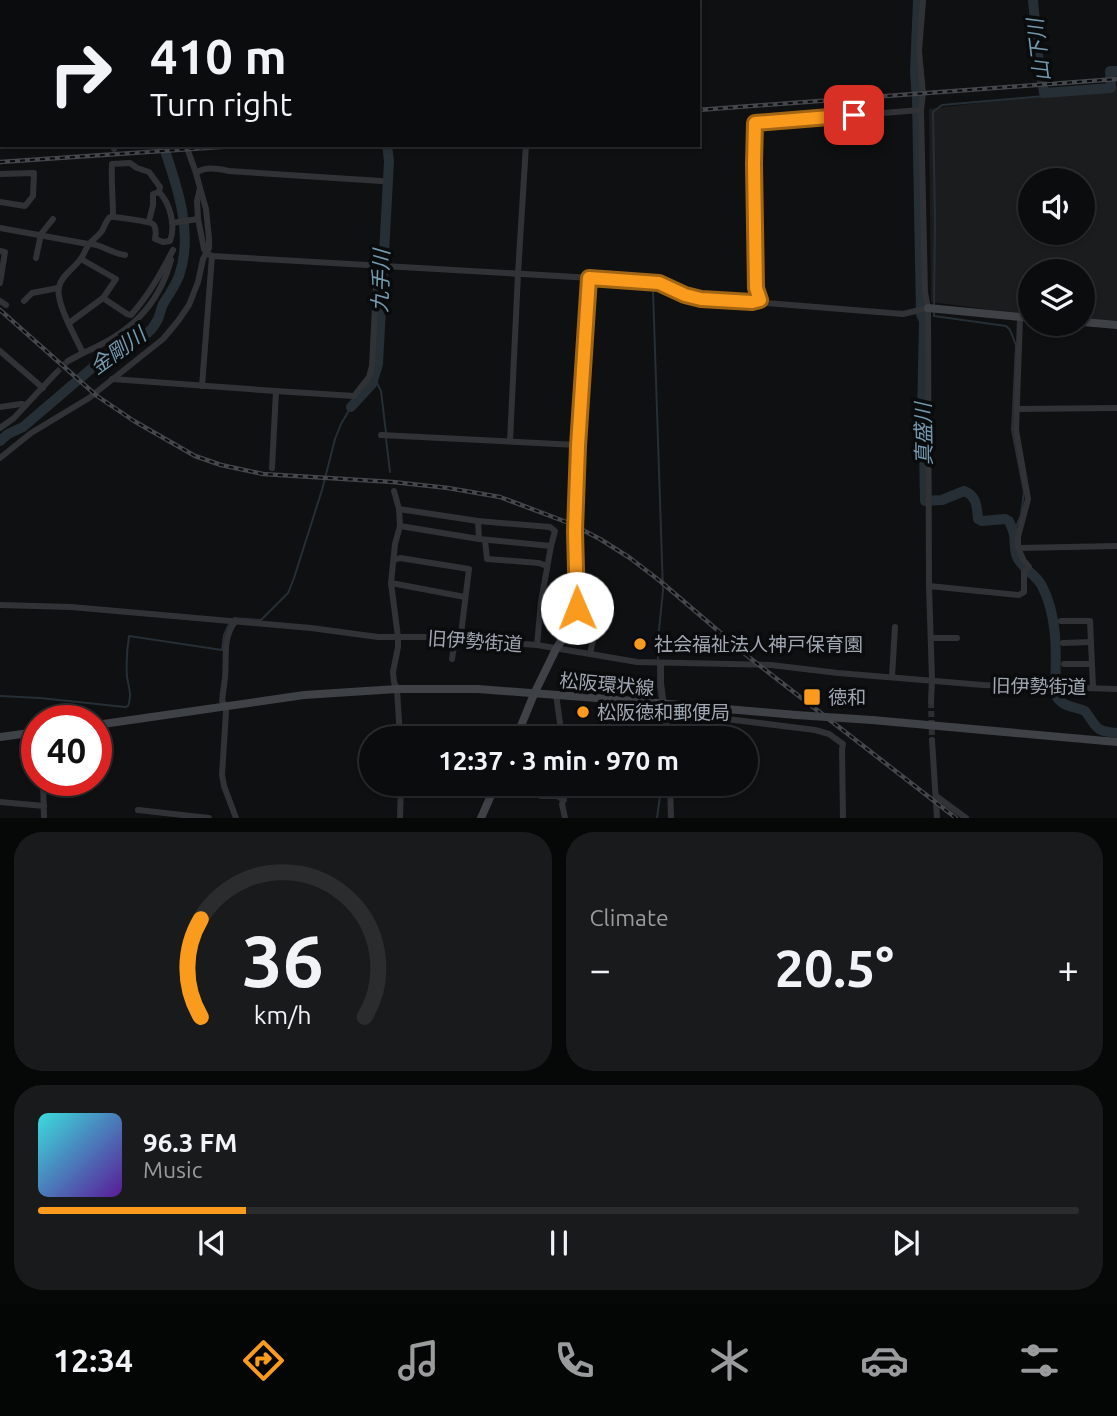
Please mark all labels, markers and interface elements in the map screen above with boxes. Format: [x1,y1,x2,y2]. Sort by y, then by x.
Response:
water label: 山下川 [1022,15,1054,83]
icon: right [35,28,126,119]
text: 410 m [150,28,287,83]
pin [824,85,884,145]
text: Turn right [150,86,292,122]
icon: arrive [835,96,873,134]
map controls [1018,168,1095,336]
button: sound [1018,168,1095,245]
water label: 九手川 [367,247,393,313]
button: layers [1018,259,1095,336]
water label: 金剛川 [85,321,152,378]
water label: 真盛川 [910,400,936,466]
position arrow [540,571,614,645]
street label: 旧伊勢街道 [427,627,523,655]
place label: 社会福祉法人神戸保育園 [654,633,863,655]
marker: 社会福祉法人神戸保育園 [632,636,648,652]
street label: 松阪環状線 [559,669,655,699]
street label: 旧伊勢街道 [991,674,1087,698]
place label: 徳和 [828,686,866,708]
marker: 徳和 [802,687,822,707]
place label: 松阪徳和郵便局 [597,701,730,723]
marker: 松阪徳和郵便局 [575,704,591,720]
speed limit sign: 40 [21,705,112,796]
text: 12:37 · 3 min · 970 m [438,746,679,775]
text: Climate [590,905,669,930]
text: 36 [242,920,324,1002]
text: 20.5° [775,939,894,997]
text: − [590,948,611,990]
text: + [1058,948,1079,990]
text: km/h [254,1001,312,1029]
text: 96.3 FM [143,1128,237,1157]
text: Music [143,1157,202,1182]
icon: previous [193,1224,231,1262]
icon: pause [540,1224,578,1262]
icon: next [887,1224,925,1262]
icon: directions [239,1336,288,1385]
icon: music [394,1336,443,1385]
icon: phone [550,1336,599,1385]
icon: climate [705,1336,754,1385]
icon: car [860,1336,909,1385]
icon: filters [1015,1336,1064,1385]
text: 12:34 [53,1342,133,1378]

